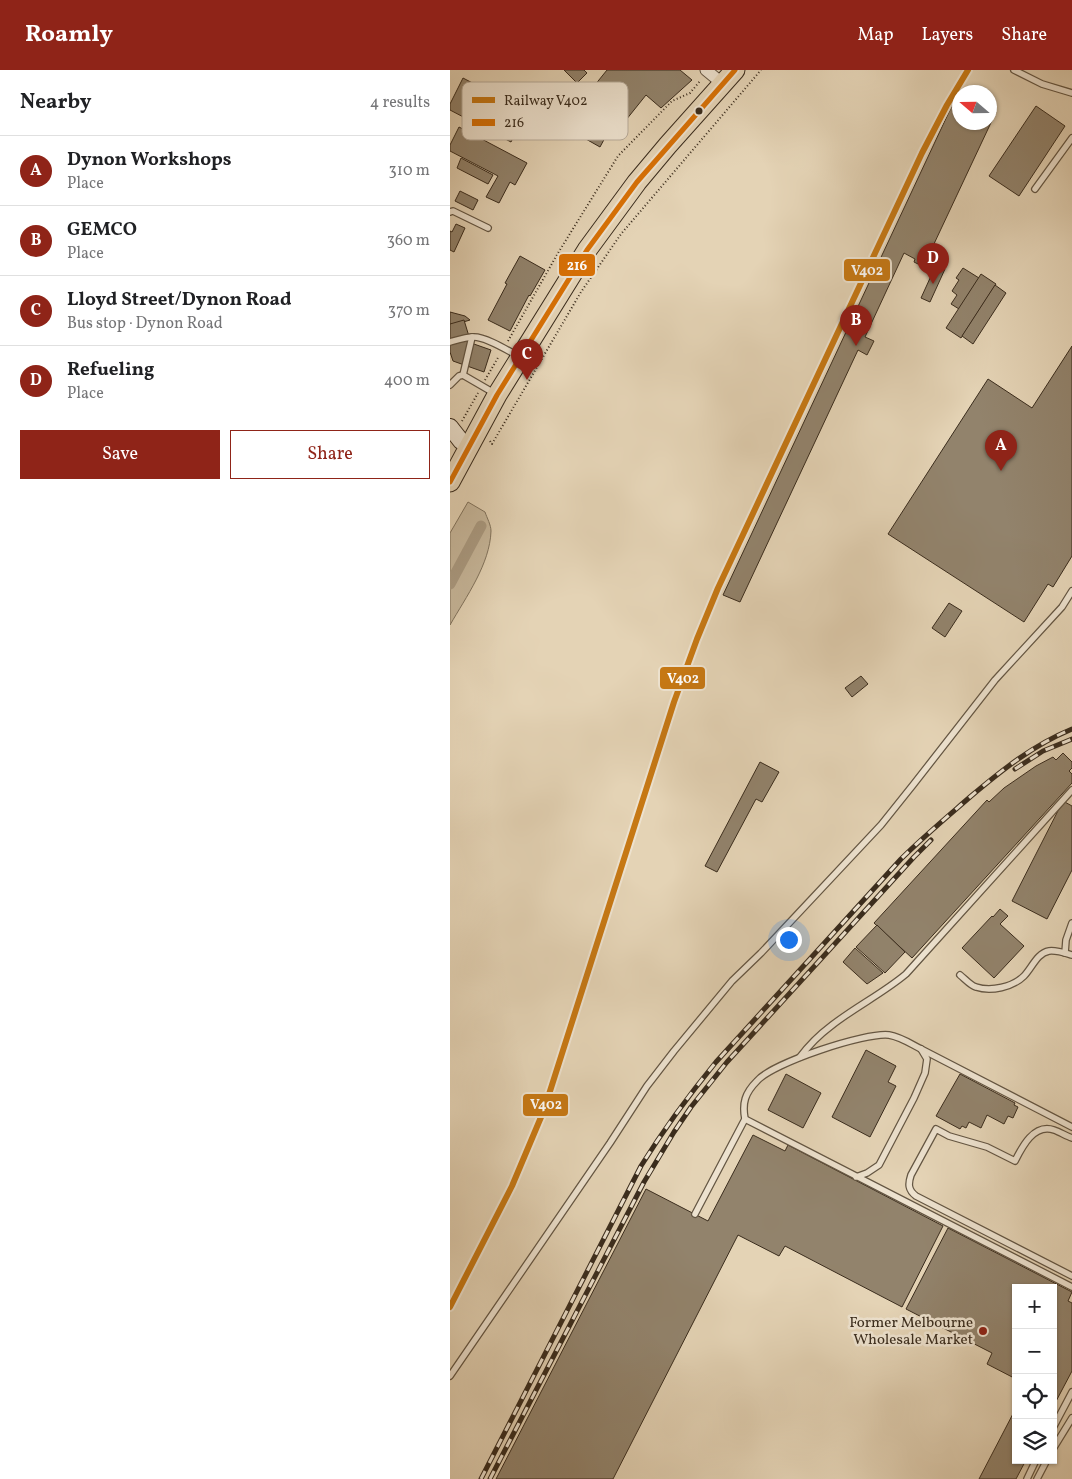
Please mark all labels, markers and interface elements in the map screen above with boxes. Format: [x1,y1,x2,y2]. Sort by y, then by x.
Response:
text: Roamly [25,18,113,52]
text: Map [857,23,893,48]
text: Layers [921,23,973,48]
text: Share [1001,23,1047,48]
legend [462,82,628,140]
north arrow [952,85,997,130]
text: Nearby [20,88,91,117]
text: 4 results [370,92,430,114]
text: Railway V402 [504,92,588,111]
unlabelled marker [694,106,704,116]
text: 216 [504,114,524,133]
text: Dynon Workshops [67,147,232,173]
text: A [30,160,42,182]
text: 310 m [389,160,430,182]
text: Place [67,173,104,195]
text: GEMCO [67,217,137,243]
text: B [31,230,41,252]
text: 360 m [387,230,430,252]
text: Place [67,243,104,265]
pin: D [917,243,949,284]
line badge: 216 [558,253,596,277]
text: 216 [567,257,588,276]
line badge: V402 [843,258,891,282]
text: V402 [851,262,883,281]
text: Lloyd Street/Dynon Road [67,287,292,313]
text: C [31,300,41,322]
text: 370 m [388,300,430,322]
pin: B [840,305,872,346]
text: Bus stop · Dynon Road [67,313,223,335]
pin: C [511,339,543,380]
text: Refueling [67,357,155,383]
text: D [30,370,42,392]
text: 400 m [384,370,430,392]
text: Place [67,383,104,405]
button: Save [20,430,220,479]
button: Share [230,430,430,479]
pin: A [985,430,1017,471]
line badge: V402 [659,666,706,690]
text: V402 [667,670,699,689]
your location [776,927,802,953]
line badge: V402 [522,1093,569,1117]
text: V402 [530,1096,562,1115]
map controls [1012,1284,1057,1464]
button: + [1012,1284,1057,1329]
place label: Former Melbourne Wholesale Market [849,1313,973,1351]
marker: Former Melbourne Wholesale Market [977,1325,989,1337]
button: − [1012,1329,1057,1374]
button: locate [1012,1374,1057,1419]
button: layers [1012,1419,1057,1464]

